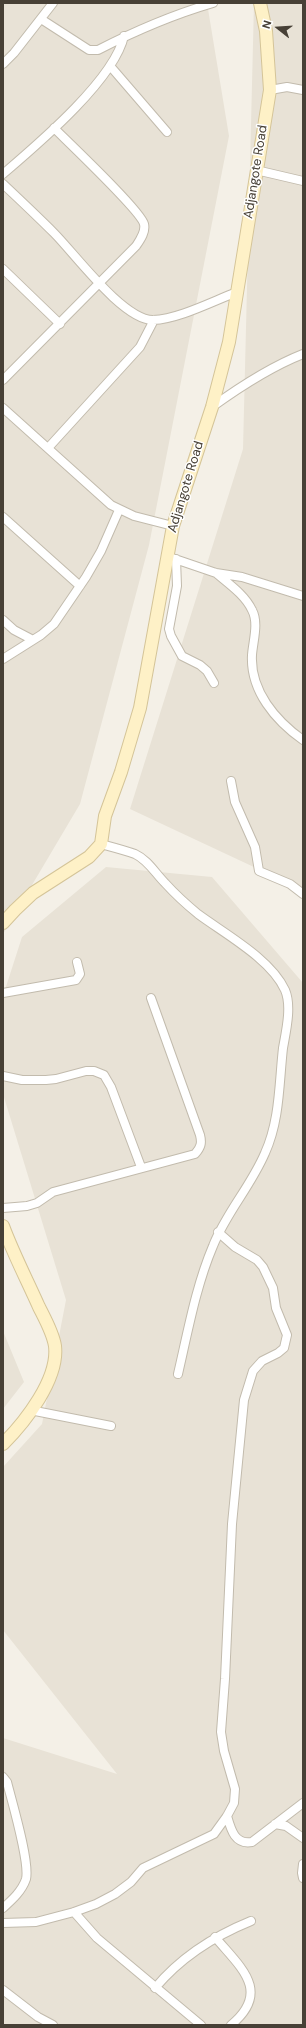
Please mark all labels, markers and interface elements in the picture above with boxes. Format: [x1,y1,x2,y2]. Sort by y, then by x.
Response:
north arrow [258,8,298,48]
text: N [259,19,274,30]
street label: Adjangote Road [241,124,271,220]
street label: Adjangote Road [165,439,207,535]

